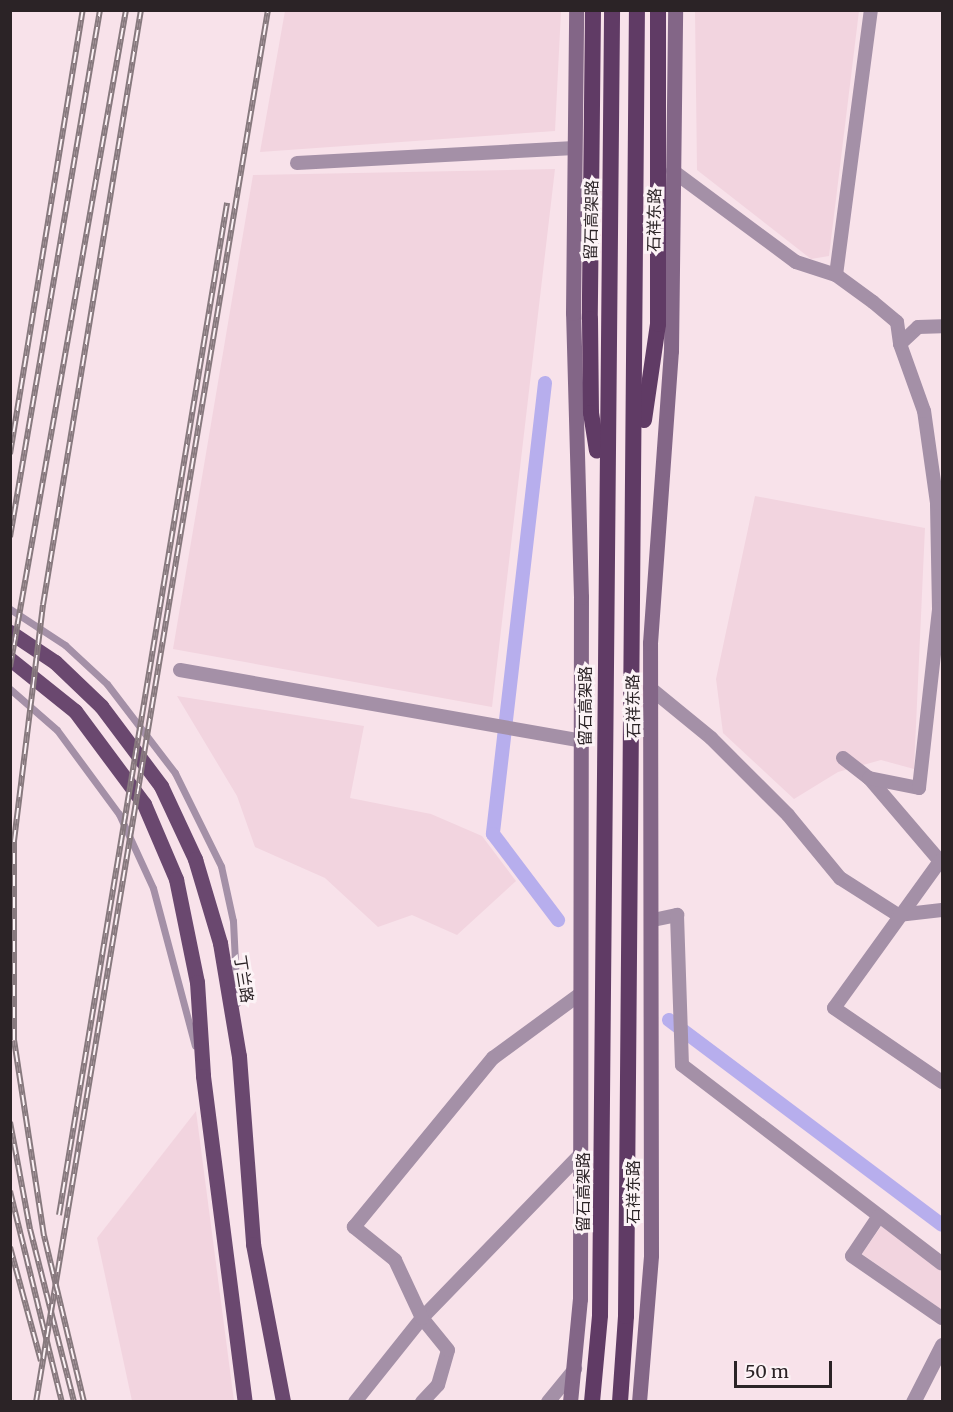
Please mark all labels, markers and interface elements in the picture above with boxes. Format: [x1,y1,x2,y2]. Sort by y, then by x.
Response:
street label: 留石高架路 [581,180,601,260]
street label: 石祥东路 [644,188,664,252]
street label: 留石高架路 [575,666,595,746]
street label: 石祥东路 [623,674,643,738]
street label: 丁兰路 [231,954,257,1004]
street label: 留石高架路 [573,1152,593,1232]
street label: 石祥东路 [623,1160,643,1224]
scale bar [737,1349,834,1387]
text: 50 m [745,1360,789,1383]

